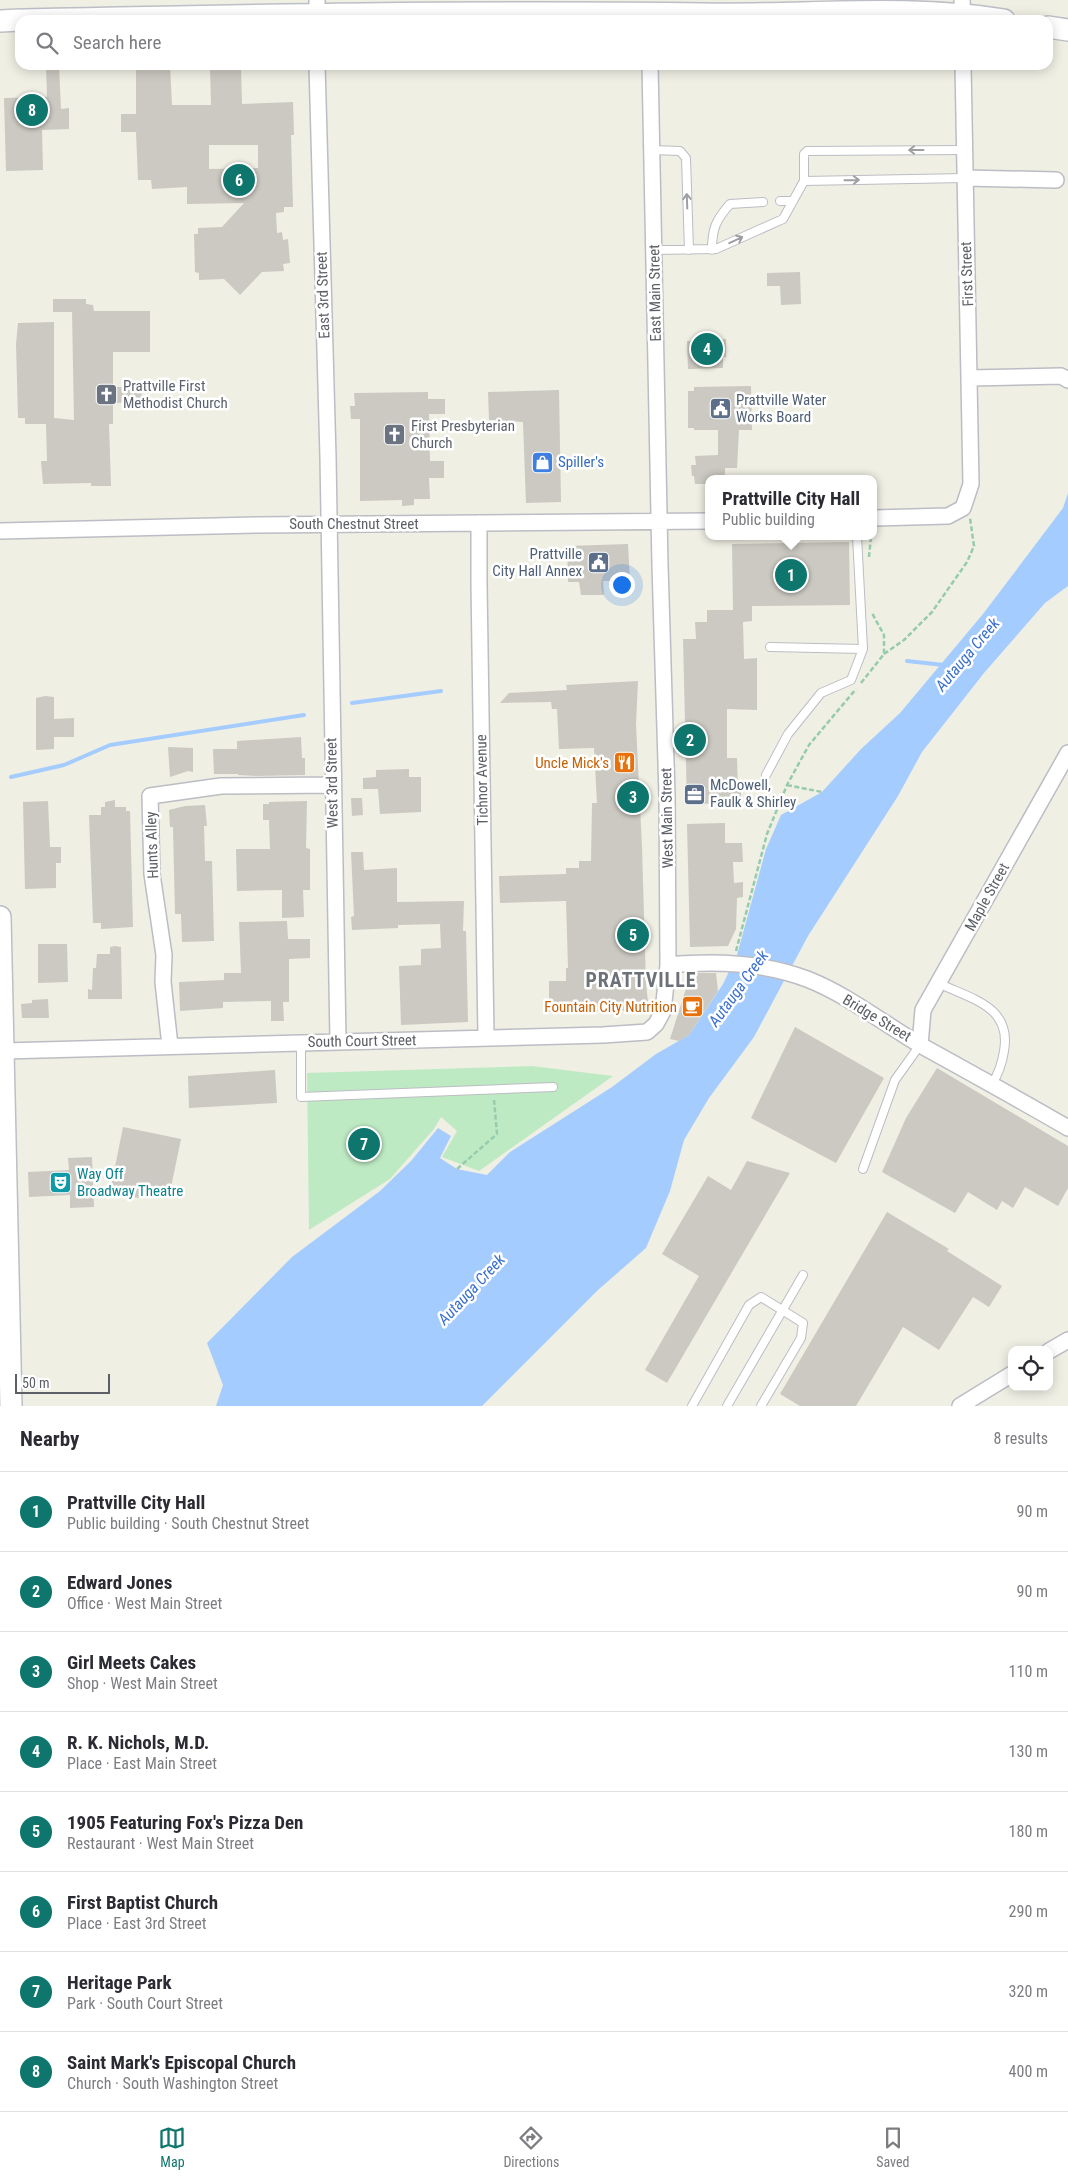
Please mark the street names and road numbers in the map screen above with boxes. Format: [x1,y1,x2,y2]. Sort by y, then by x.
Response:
street label: First Street [957,241,977,307]
street label: East Main Street [645,244,665,342]
street label: East 3rd Street [312,251,334,339]
street label: South Chestnut Street [289,515,419,533]
street label: Tichnor Avenue [472,734,492,826]
street label: West 3rd Street [322,737,342,829]
street label: West Main Street [657,767,677,869]
street label: Hunts Alley [142,811,162,879]
street label: Maple Street [961,860,1013,934]
street label: Bridge Street [840,991,914,1045]
street label: South Court Street [307,1031,417,1051]

